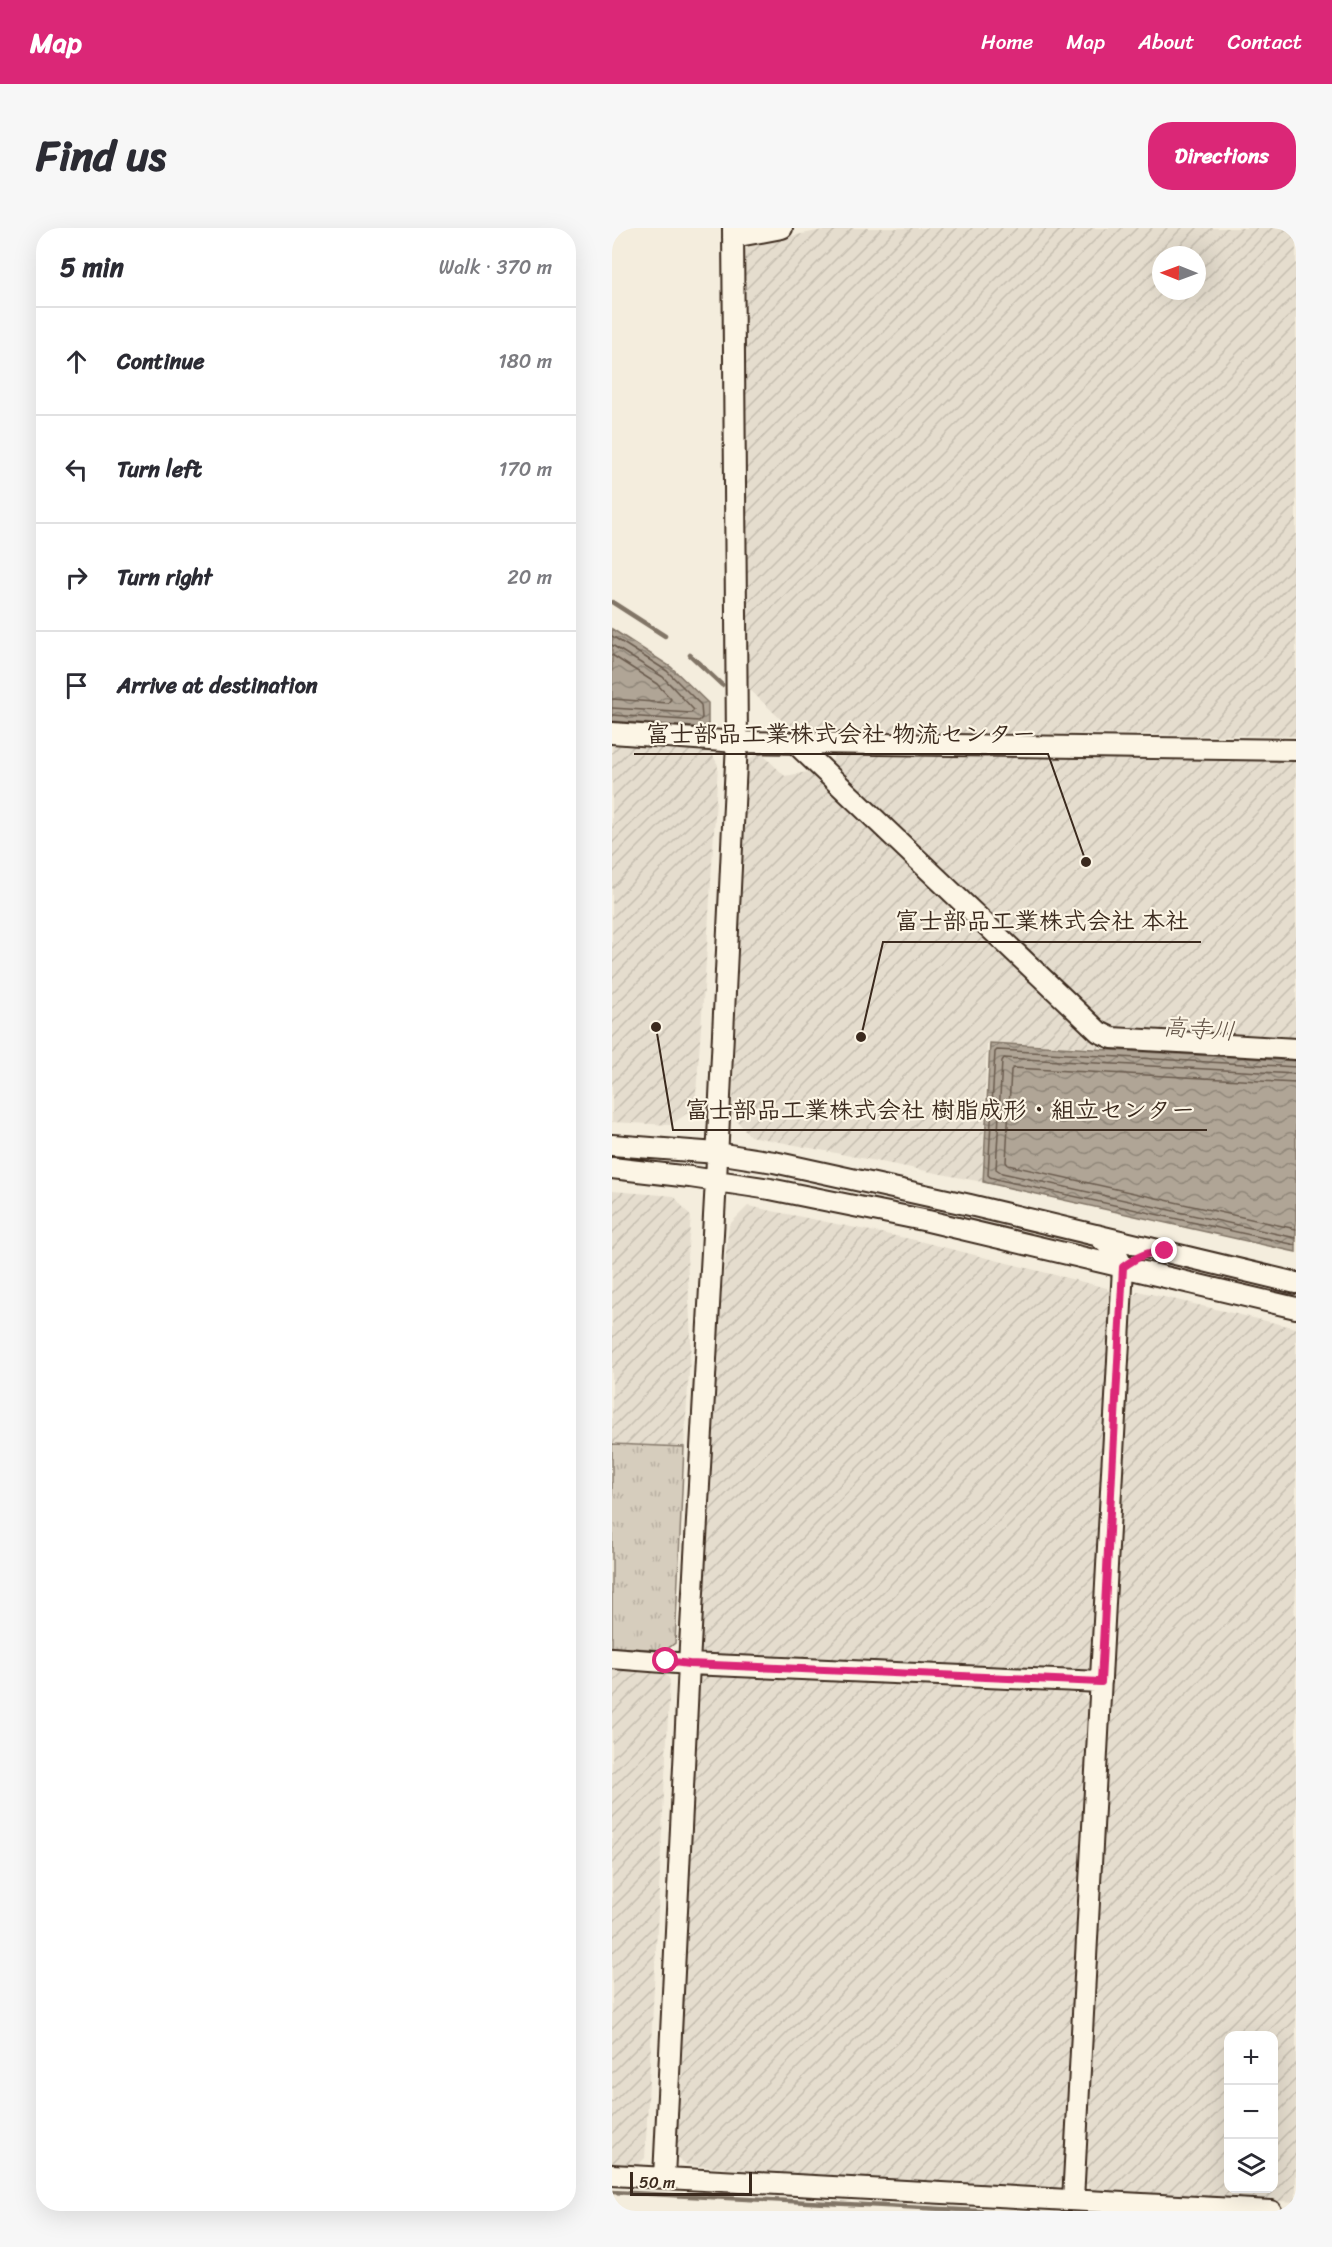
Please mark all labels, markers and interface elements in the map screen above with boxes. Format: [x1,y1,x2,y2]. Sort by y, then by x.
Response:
text: Map [30,18,82,67]
text: Home [981,23,1033,61]
text: Map [1066,23,1105,61]
text: About [1138,23,1195,61]
text: Contact [1228,23,1302,61]
text: Find us [36,119,166,193]
button: Directions [1148,122,1296,190]
text: 5 min [60,244,124,290]
north arrow [1152,246,1206,300]
text: Walk · 370 m [439,250,552,285]
text: Continue [117,342,205,381]
text: 180 m [498,344,552,379]
icon: ahead [60,345,93,378]
text: Turn left [117,450,202,489]
text: 170 m [499,452,552,487]
icon: left [60,453,93,486]
text: Turn right [117,558,212,597]
text: 20 m [507,560,552,595]
icon: right [60,561,93,594]
text: Arrive at destination [117,666,318,705]
icon: arrive [60,669,93,702]
callout: 富士部品工業株式会社 物流センター [634,712,1048,754]
text: 富士部品工業株式会社 物流センター [646,713,1036,755]
callout: 富士部品工業株式会社 本社 [883,900,1201,942]
text: 富士部品工業株式会社 本社 [895,900,1189,942]
water label: 高寺川 [1162,1006,1236,1052]
callout: 富士部品工業株式会社 樹脂成形・組立センター [673,1088,1207,1130]
text: 富士部品工業株式会社 樹脂成形・組立センター [685,1089,1195,1131]
route end [1151,1237,1177,1263]
route start [652,1647,678,1673]
map controls [1224,2031,1278,2193]
button: + [1224,2031,1278,2085]
button: − [1224,2085,1278,2139]
button: layers [1224,2139,1278,2193]
text: 50 m [639,2168,675,2197]
scale bar [630,2169,752,2196]

